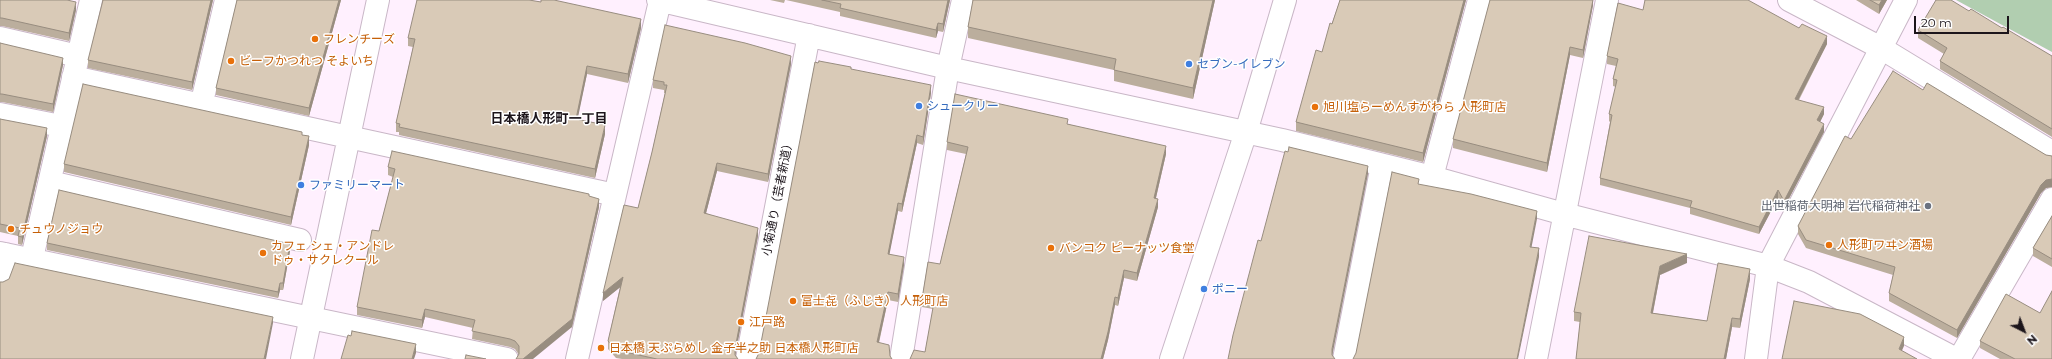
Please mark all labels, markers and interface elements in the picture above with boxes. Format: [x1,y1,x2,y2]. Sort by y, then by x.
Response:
scale bar [1916,8,2011,34]
text: 20 m [1921,15,1952,30]
place label: フレンチーズ [323,32,395,46]
marker: フレンチーズ [310,34,320,44]
place label: ビーフかつれつ そよいち [239,54,374,68]
marker: ビーフかつれつ そよいち [226,56,236,66]
place label: セブン-イレブン [1197,57,1286,71]
marker: セブン-イレブン [1184,59,1194,69]
place label: シュークリー [927,99,999,113]
place label: 旭川塩らーめんすがわら 人形町店 [1323,100,1506,114]
marker: シュークリー [914,101,924,111]
marker: 旭川塩らーめんすがわら 人形町店 [1310,102,1320,112]
district label: 日本橋人形町一丁目 [491,111,607,127]
street label: 小菊通り（芸者新道） [759,137,797,257]
place label: ファミリーマート [309,178,405,192]
marker: ファミリーマート [296,180,306,190]
place label: 出世稲荷大明神 岩代稲荷神社 [1761,199,1920,213]
marker: 出世稲荷大明神 岩代稲荷神社 [1923,201,1933,211]
place label: チュウノジョウ [19,222,103,236]
marker: チュウノジョウ [6,224,16,234]
place label: 人形町ワヰン酒場 [1837,238,1933,252]
place label: カフェ シェ・アンドレ ドゥ・サクレクール [271,239,394,267]
marker: 人形町ワヰン酒場 [1824,240,1834,250]
place label: バンコク ピーナッツ食堂 [1059,241,1194,255]
marker: バンコク ピーナッツ食堂 [1046,243,1056,253]
marker: カフェ シェ・アンドレ ドゥ・サクレクール [258,248,268,258]
place label: ポニー [1212,282,1248,296]
marker: ポニー [1199,284,1209,294]
place label: 富士㐂（ふじき） 人形町店 [801,294,948,308]
marker: 富士㐂（ふじき） 人形町店 [788,296,798,306]
north arrow [2004,311,2044,351]
place label: 江戸路 [749,315,785,329]
marker: 江戸路 [736,317,746,327]
text: N [2024,332,2040,348]
place label: 日本橋 天ぷらめし 金子半之助 日本橋人形町店 [609,341,858,355]
marker: 日本橋 天ぷらめし 金子半之助 日本橋人形町店 [596,343,606,353]

